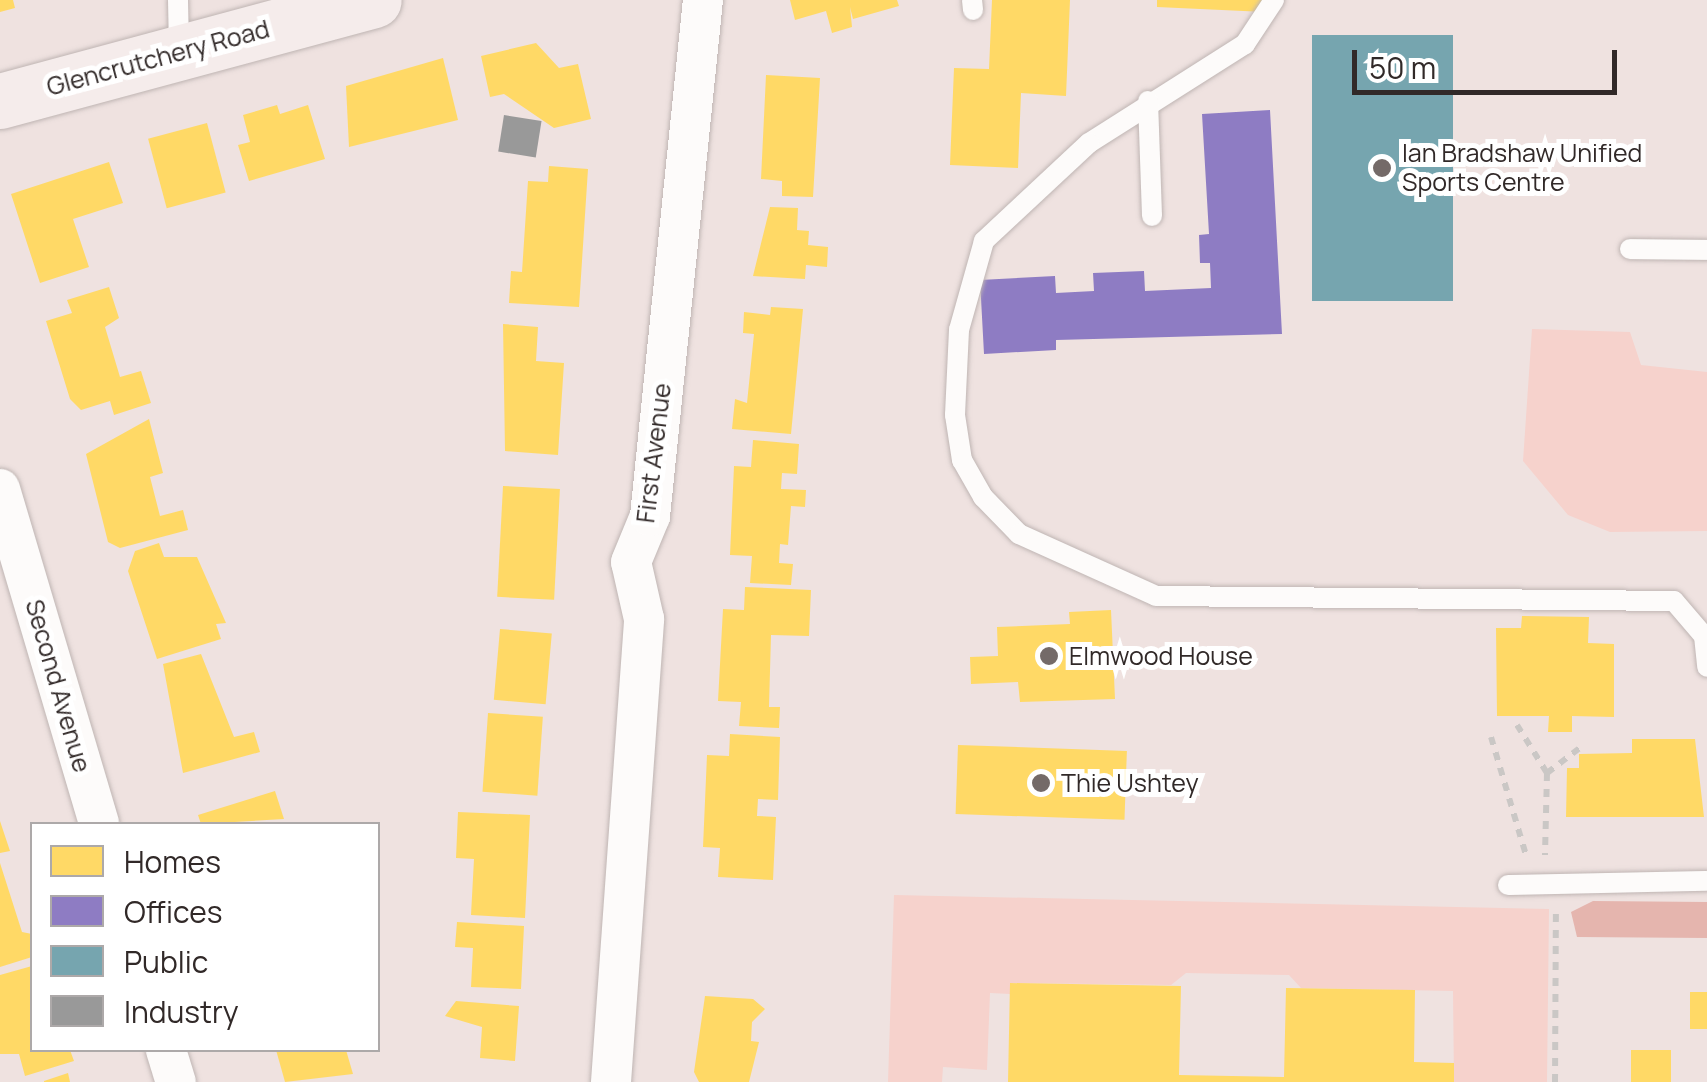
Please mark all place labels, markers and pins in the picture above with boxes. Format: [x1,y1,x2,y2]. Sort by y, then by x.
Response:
place label: Ian Bradshaw Unified Sports Centre [1402,139,1642,198]
marker: Ian Bradshaw Unified Sports Centre [1371,157,1393,179]
place label: Elmwood House [1069,641,1253,671]
marker: Elmwood House [1038,645,1060,667]
place label: Thie Ushtey [1061,768,1199,798]
marker: Thie Ushtey [1030,772,1052,794]

